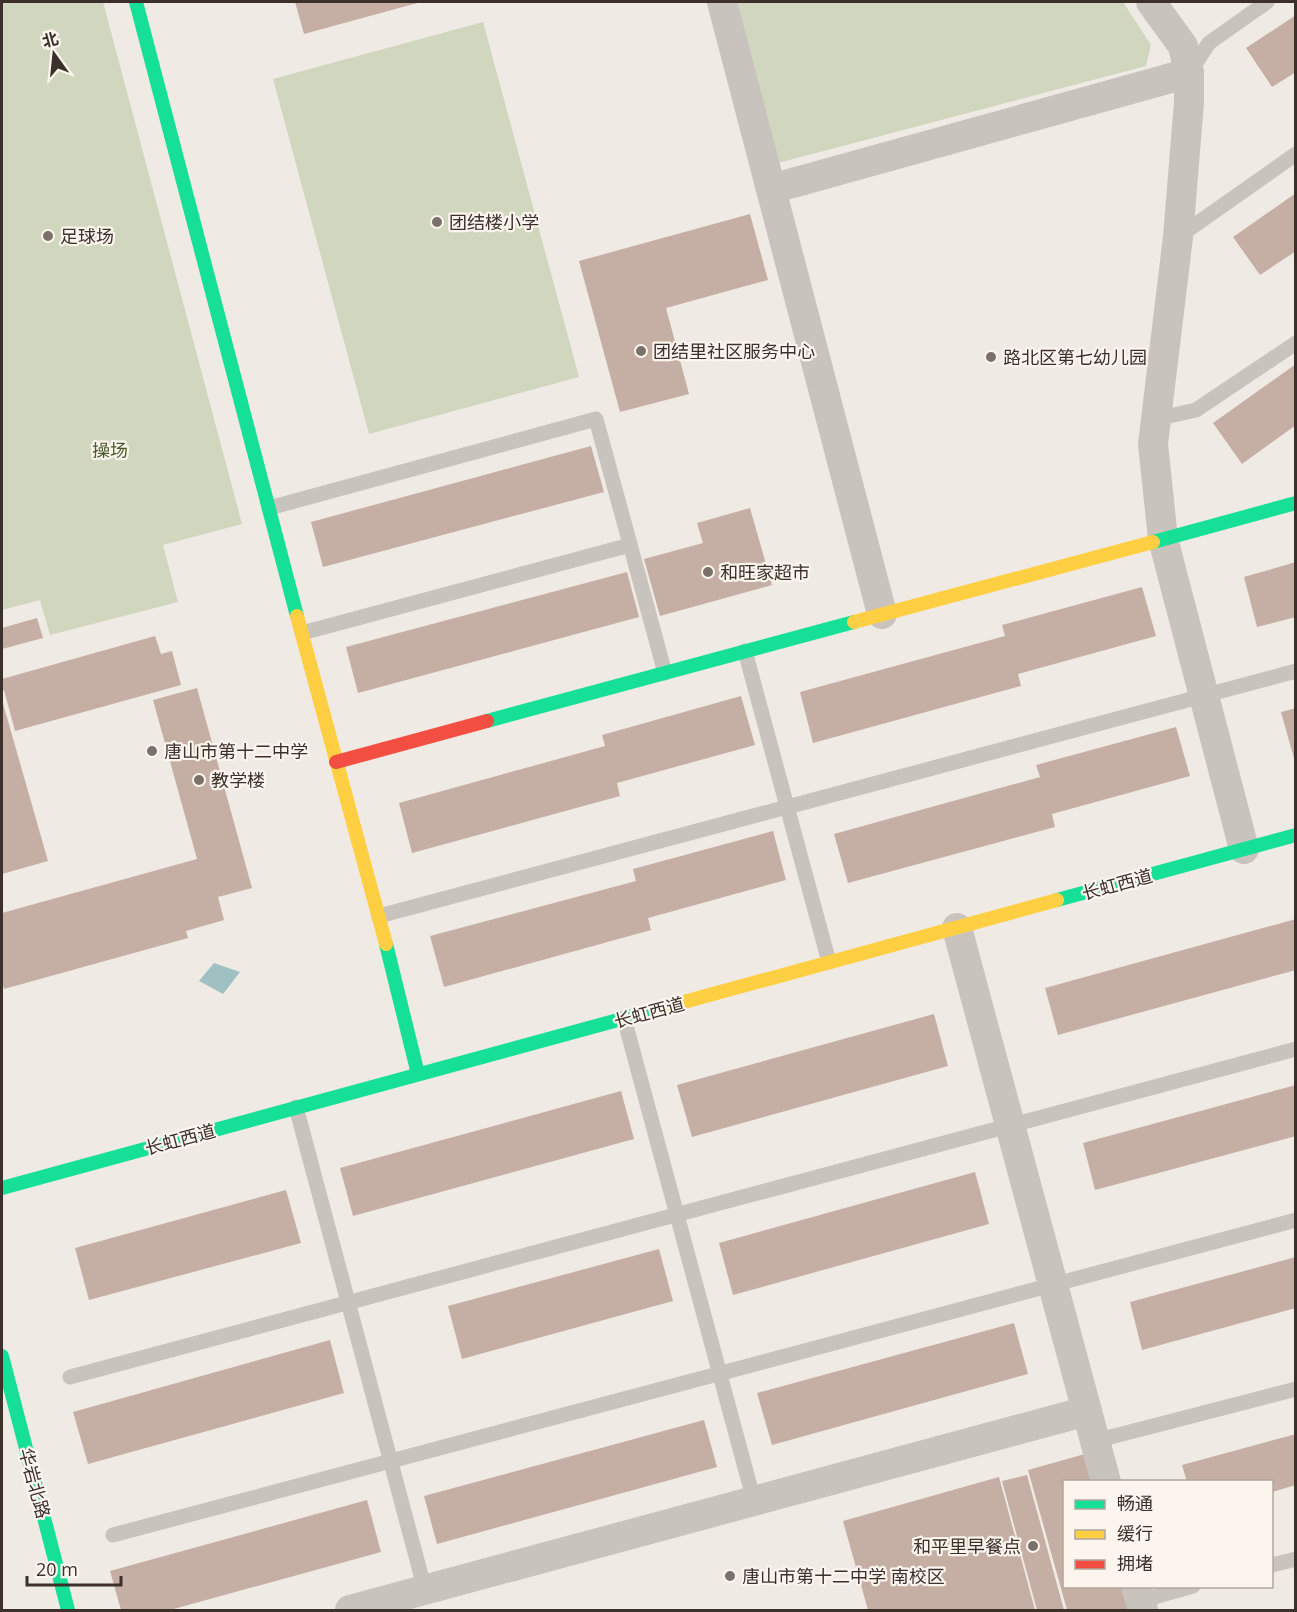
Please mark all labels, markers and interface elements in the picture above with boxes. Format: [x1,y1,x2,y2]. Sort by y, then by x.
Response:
north arrow [24,24,84,84]
text: 北 [40,27,61,52]
place label: 团结楼小学 [449,210,539,234]
marker: 团结楼小学 [430,215,444,229]
place label: 足球场 [60,224,114,248]
marker: 足球场 [41,229,55,243]
place label: 团结里社区服务中心 [653,339,815,363]
marker: 团结里社区服务中心 [634,344,648,358]
place label: 路北区第七幼儿园 [1003,345,1147,369]
marker: 路北区第七幼儿园 [984,350,998,364]
park label: 操场 [92,438,128,462]
place label: 和旺家超市 [720,560,810,584]
marker: 和旺家超市 [701,565,715,579]
place label: 唐山市第十二中学 [164,739,308,763]
marker: 唐山市第十二中学 [145,744,159,758]
place label: 教学楼 [211,768,265,792]
marker: 教学楼 [192,773,206,787]
street label: 长虹西道 [1079,863,1155,905]
street label: 长虹西道 [611,991,687,1033]
street label: 长虹西道 [142,1118,218,1160]
street label: 华岩北路 [14,1445,56,1521]
legend [1063,1480,1273,1588]
text: 畅通 [1117,1491,1153,1515]
text: 缓行 [1117,1521,1153,1545]
place label: 和平里早餐点 [913,1534,1021,1558]
marker: 和平里早餐点 [1026,1539,1040,1553]
scale bar [27,1549,122,1587]
text: 拥堵 [1117,1551,1153,1575]
text: 20 m [36,1557,78,1581]
place label: 唐山市第十二中学 南校区 [742,1564,945,1588]
marker: 唐山市第十二中学 南校区 [723,1569,737,1583]

